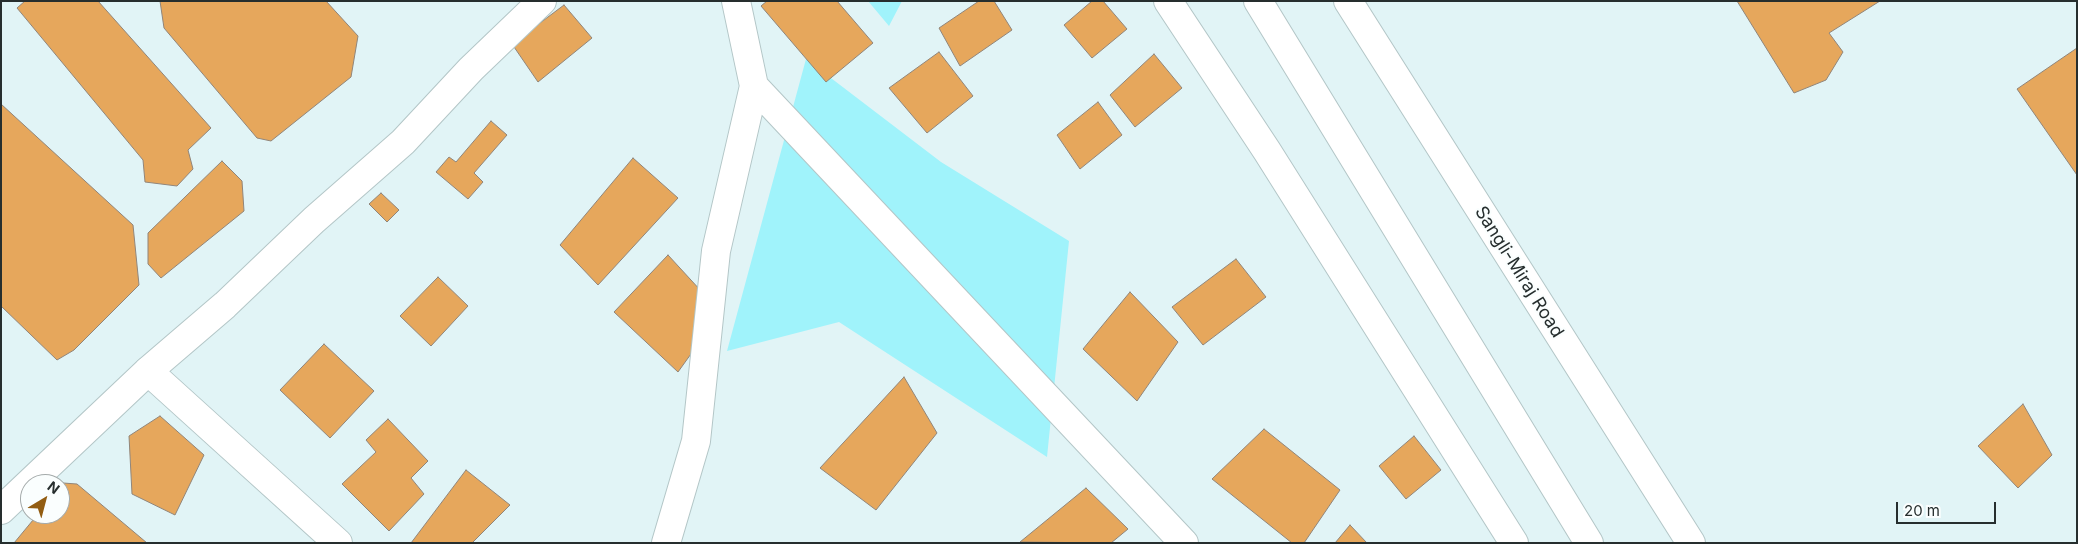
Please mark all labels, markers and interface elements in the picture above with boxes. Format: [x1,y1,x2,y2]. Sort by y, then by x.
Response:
street label: Sangli-Miraj Road [1470,202,1568,342]
north arrow [20,474,70,524]
text: N [44,477,63,497]
scale bar [1898,492,1998,524]
text: 20 m [1904,501,1940,520]

